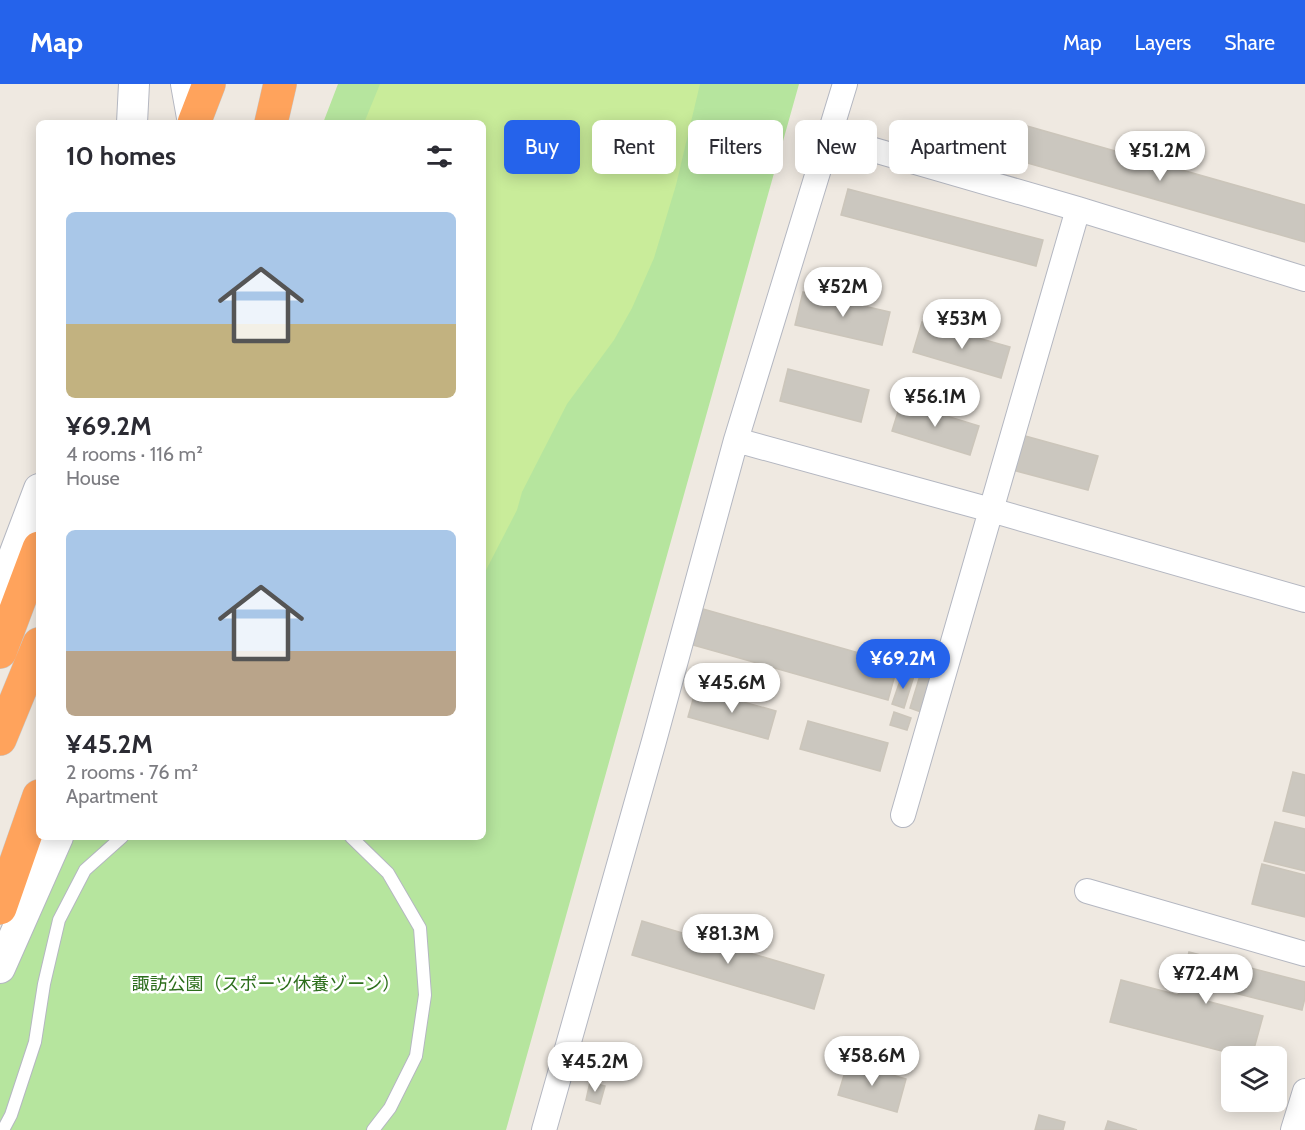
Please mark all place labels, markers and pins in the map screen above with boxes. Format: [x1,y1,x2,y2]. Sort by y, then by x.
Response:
pin: ¥51.2M [1111,131,1209,182]
pin: ¥52M [807,267,879,318]
pin: ¥53M [926,299,998,350]
pin: ¥56.1M [886,377,984,428]
pin: ¥69.2M [854,639,952,690]
pin: ¥45.6M [683,663,781,714]
pin: ¥81.3M [679,914,777,965]
pin: ¥72.4M [1157,954,1255,1005]
pin: ¥58.6M [823,1036,921,1087]
pin: ¥45.2M [546,1042,644,1093]

